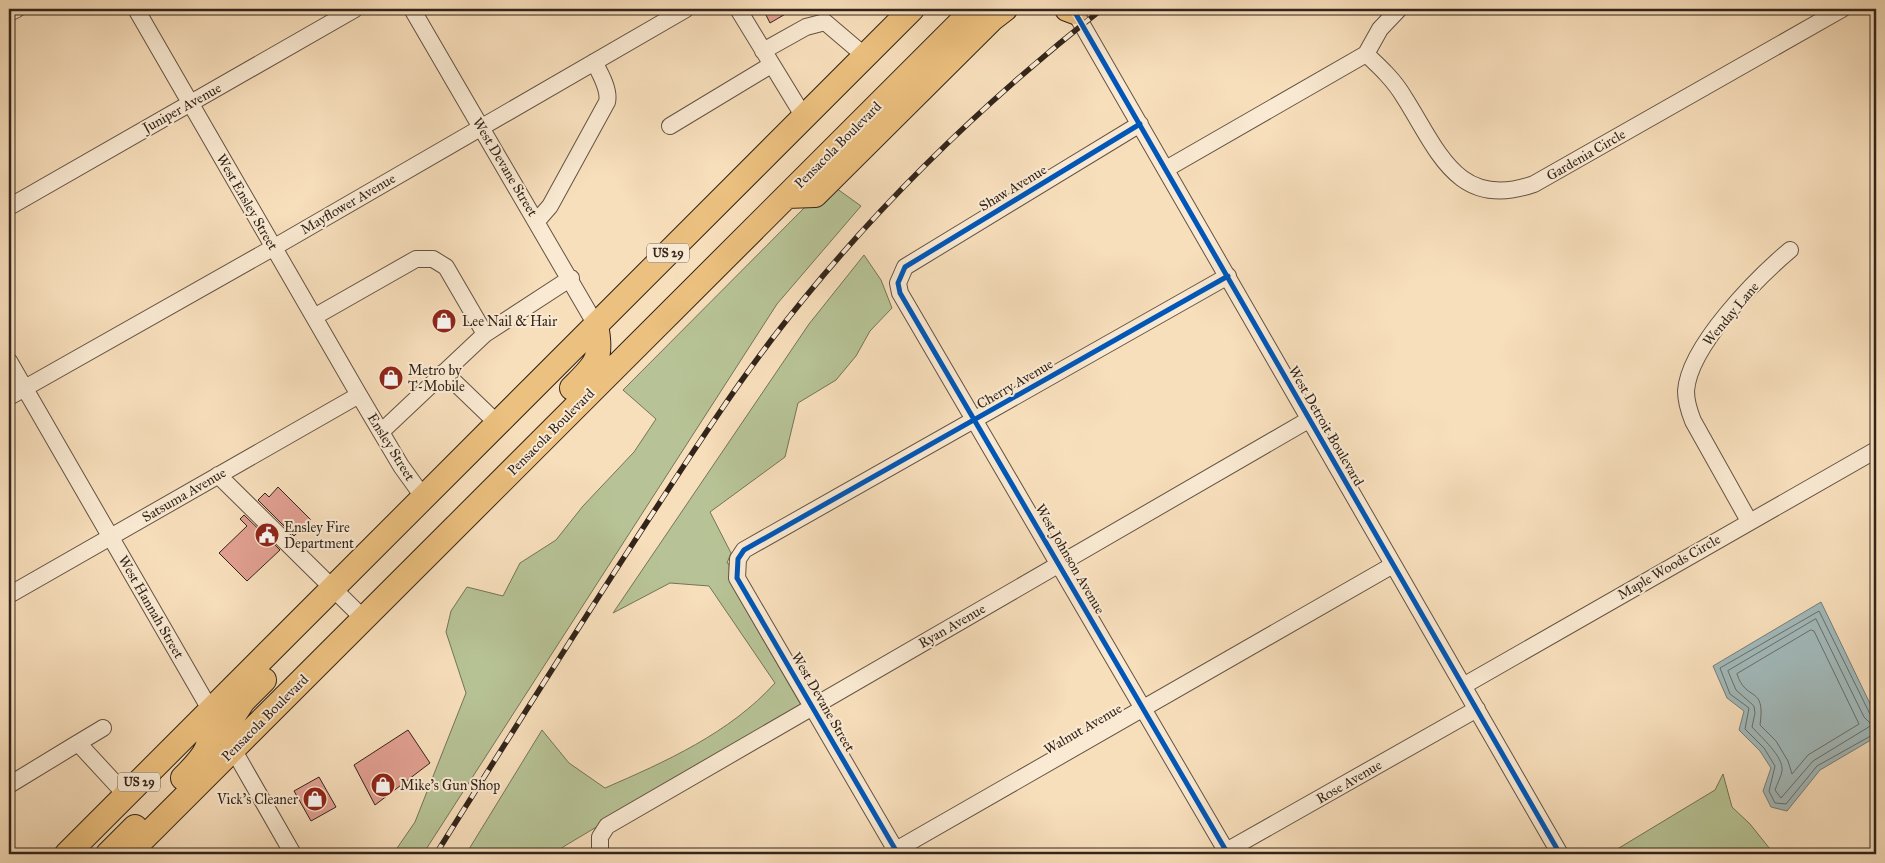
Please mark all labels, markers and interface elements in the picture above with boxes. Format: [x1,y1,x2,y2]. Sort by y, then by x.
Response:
street label: Juniper Avenue [138,79,225,138]
street label: Pensacola Boulevard [791,98,885,192]
street label: West Devane Street [469,115,541,220]
street label: Gardenia Circle [1543,125,1629,185]
street label: West Ensley Street [213,151,281,253]
street label: Shaw Avenue [976,161,1050,215]
street label: Mayflower Avenue [297,170,399,238]
road number: US 29 [647,244,689,262]
street label: Wenday Lane [1699,278,1763,349]
shop icon: Lee Nail & Hair [431,308,457,334]
place label: Lee Nail & Hair [462,313,558,330]
street label: Cherry Avenue [974,355,1056,413]
place label: Metro by T-Mobile [408,362,465,395]
street label: West Detroit Boulevard [1285,363,1367,489]
shop icon: Metro by T-Mobile [378,365,404,391]
street label: Pensacola Boulevard [504,385,598,479]
street label: Ensley Street [364,410,419,484]
street label: Satsuma Avenue [139,464,229,526]
street label: West Johnson Avenue [1031,501,1109,618]
place label: Ensley Fire Department [284,519,354,552]
public building icon: Ensley Fire Department [254,522,280,548]
street label: Maple Woods Circle [1614,531,1724,603]
street label: West Hannah Street [115,552,187,662]
street label: Ryan Avenue [915,600,989,652]
street label: West Devane Street [788,649,858,755]
street label: Pensacola Boulevard [218,671,312,765]
street label: Walnut Avenue [1041,700,1125,758]
street label: Rose Avenue [1313,756,1385,808]
road number: US 29 [118,772,160,792]
shop icon: Mike's Gun Shop [370,772,396,798]
place label: Mike's Gun Shop [400,777,500,794]
shop icon: Vick's Cleaner [302,786,328,812]
place label: Vick's Cleaner [216,791,299,808]

